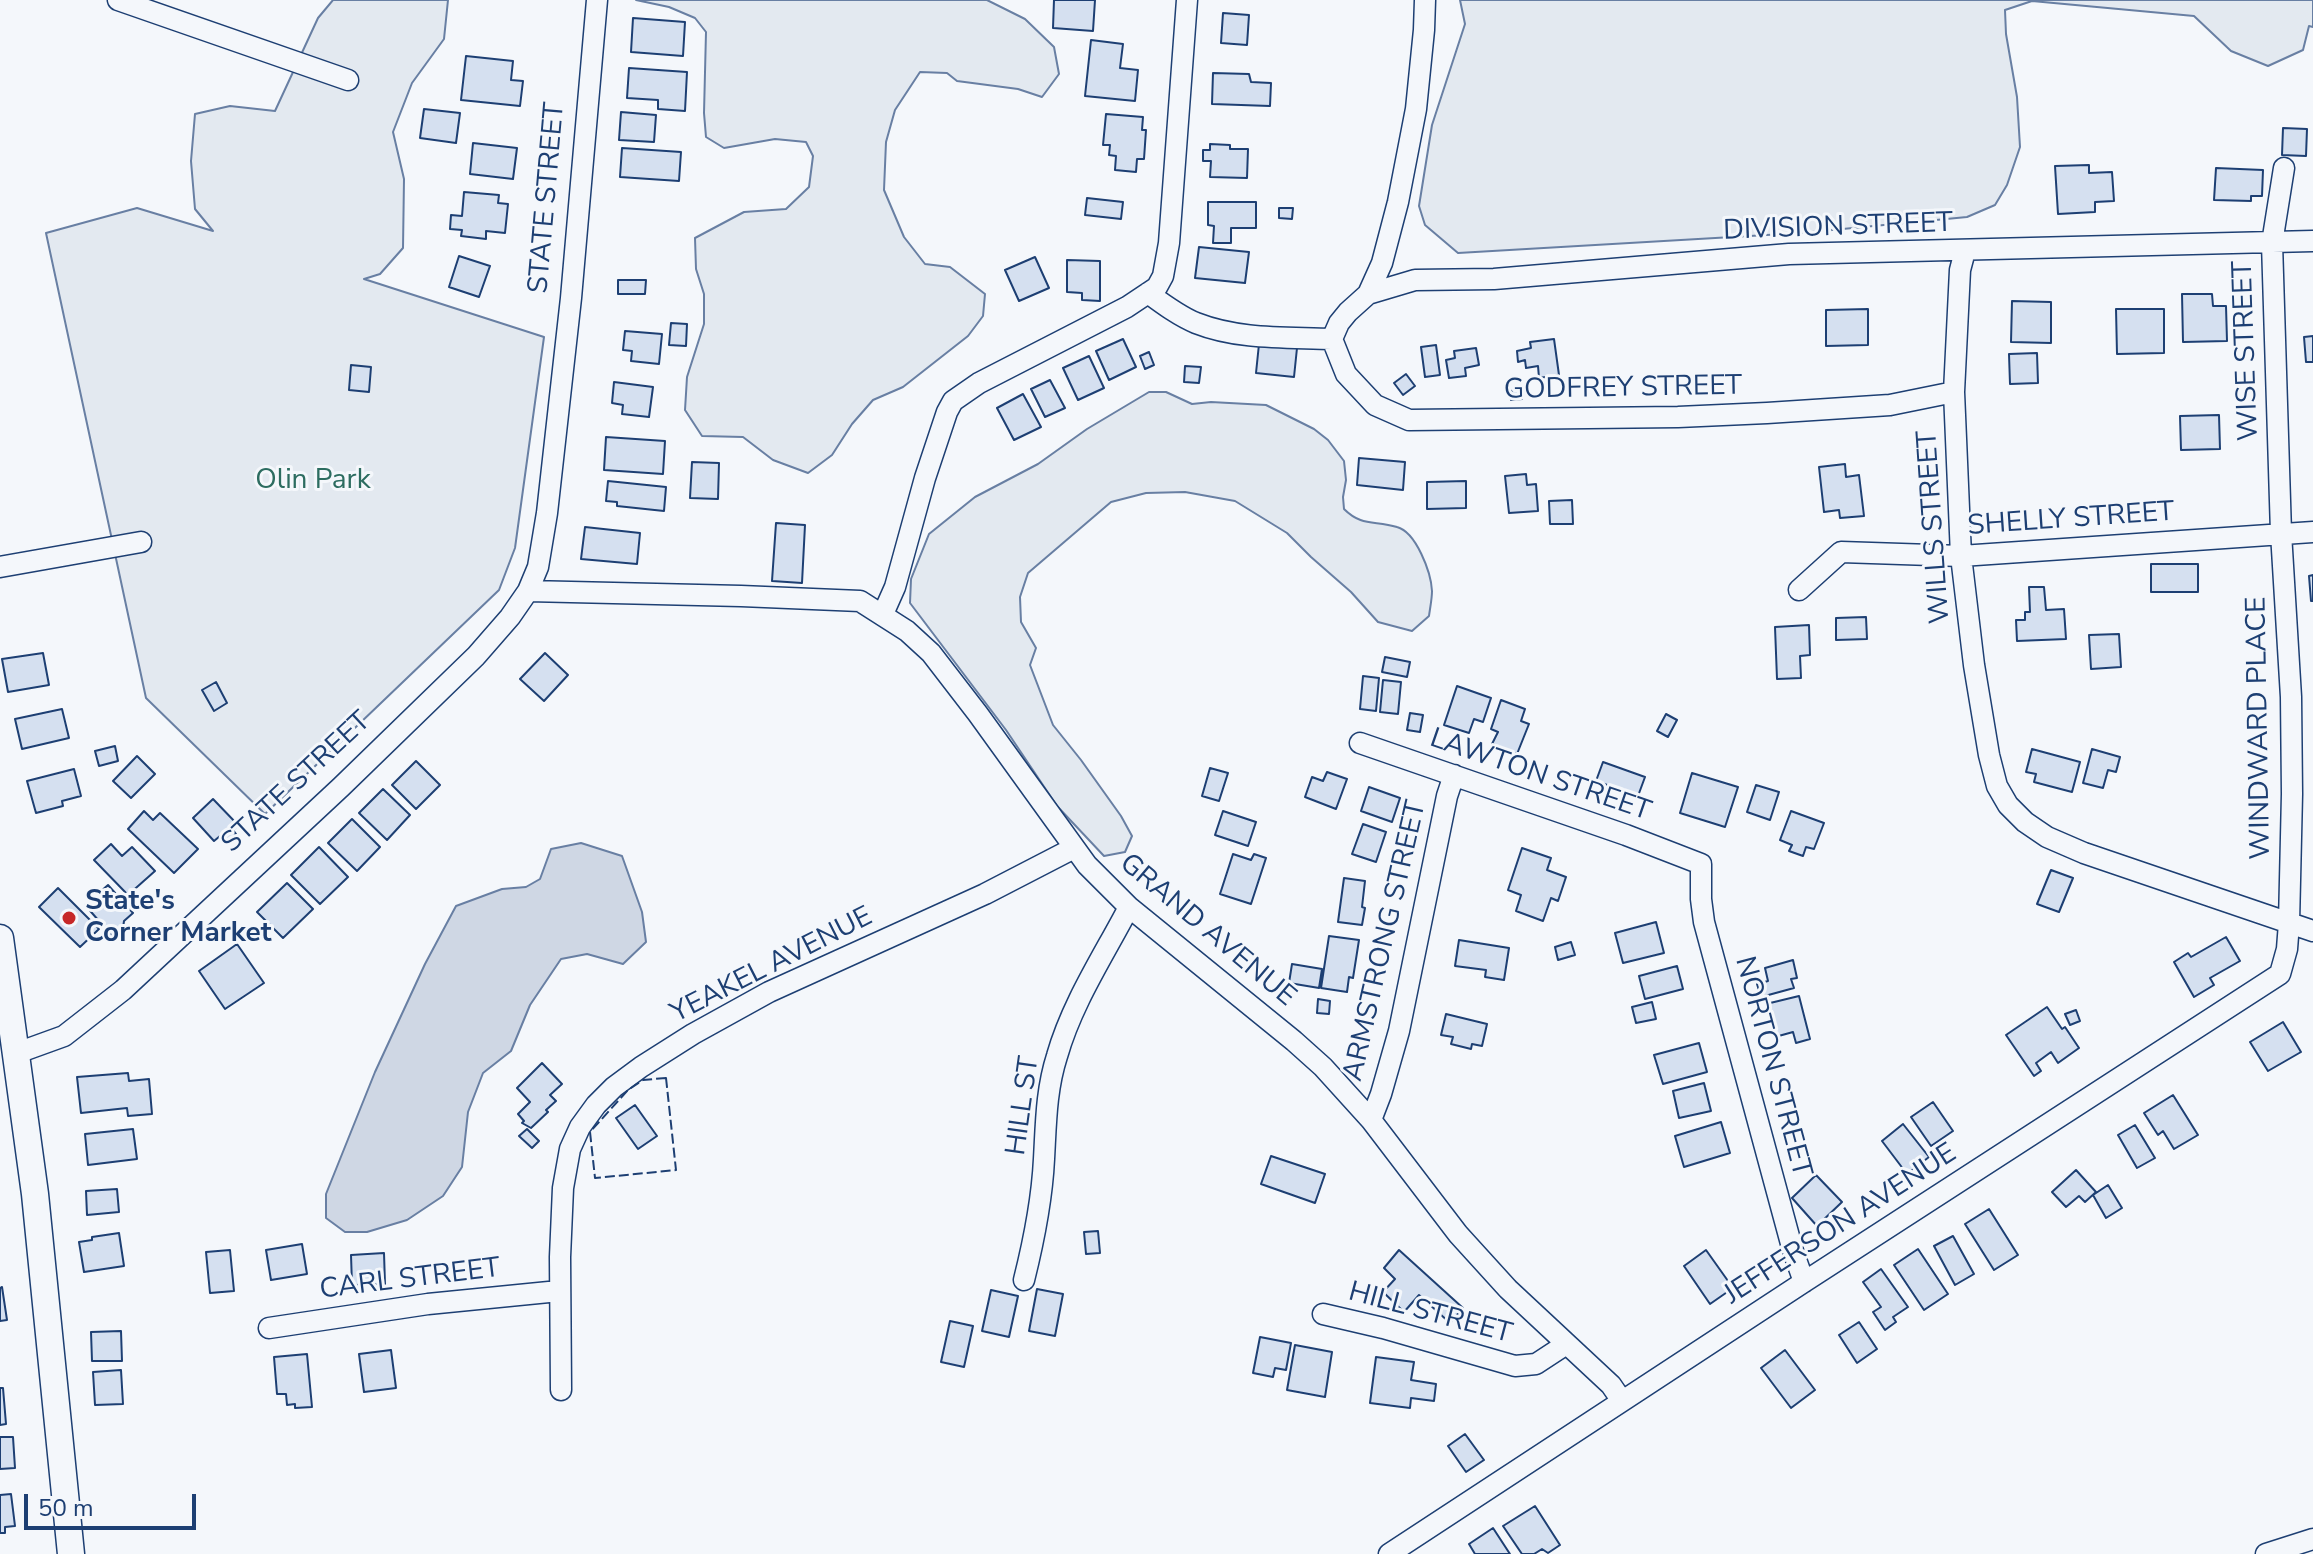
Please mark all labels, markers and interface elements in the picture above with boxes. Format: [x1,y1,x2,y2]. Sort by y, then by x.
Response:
street label: STATE STREET [523,101,573,295]
street label: DIVISION STREET [1723,207,1953,249]
street label: WISE STREET [2227,260,2267,442]
street label: GODFREY STREET [1504,370,1742,408]
street label: WILLS STREET [1911,429,1959,625]
park label: Olin Park [255,464,371,498]
street label: SHELLY STREET [1966,496,2176,544]
street label: WINDWARD PLACE [2241,596,2279,860]
street label: STATE STREET [215,705,379,861]
street label: LAWTON STREET [1425,722,1655,830]
street label: ARMSTRONG STREET [1337,798,1435,1084]
street label: GRAND AVENUE [1112,847,1302,1015]
place label: State's Corner Market [85,885,271,951]
street label: YEAKEL AVENUE [666,901,878,1031]
marker: State's Corner Market [60,909,78,927]
street label: NORTON STREET [1726,953,1818,1181]
street label: HILL ST [1000,1054,1048,1158]
street label: JEFFERSON AVENUE [1719,1137,1963,1313]
street label: CARL STREET [318,1252,502,1308]
street label: HILL STREET [1345,1276,1515,1352]
scale bar [28,1478,200,1528]
text: 50 m [38,1492,94,1524]

